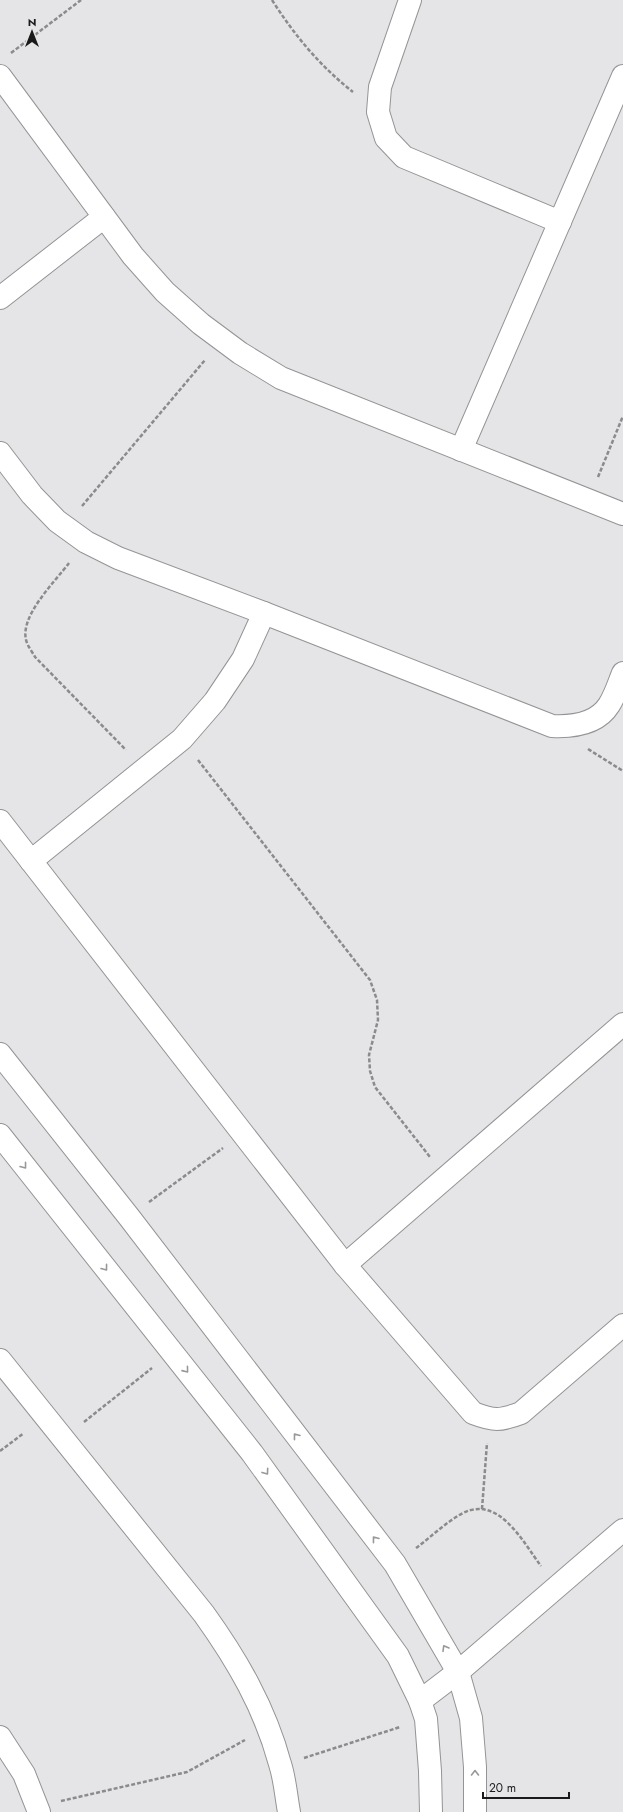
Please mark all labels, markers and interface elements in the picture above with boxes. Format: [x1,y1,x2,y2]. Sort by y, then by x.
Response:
north arrow [12,12,52,52]
text: N [28,14,36,30]
one-way arrow [20,1161,27,1168]
one-way arrow [100,1263,107,1270]
one-way arrow [181,1365,188,1372]
one-way arrow [294,1433,301,1440]
one-way arrow [261,1468,269,1475]
one-way arrow [373,1536,380,1543]
one-way arrow [442,1645,450,1652]
one-way arrow [471,1770,479,1776]
scale bar [483,1774,569,1800]
text: 20 m [489,1779,516,1797]

